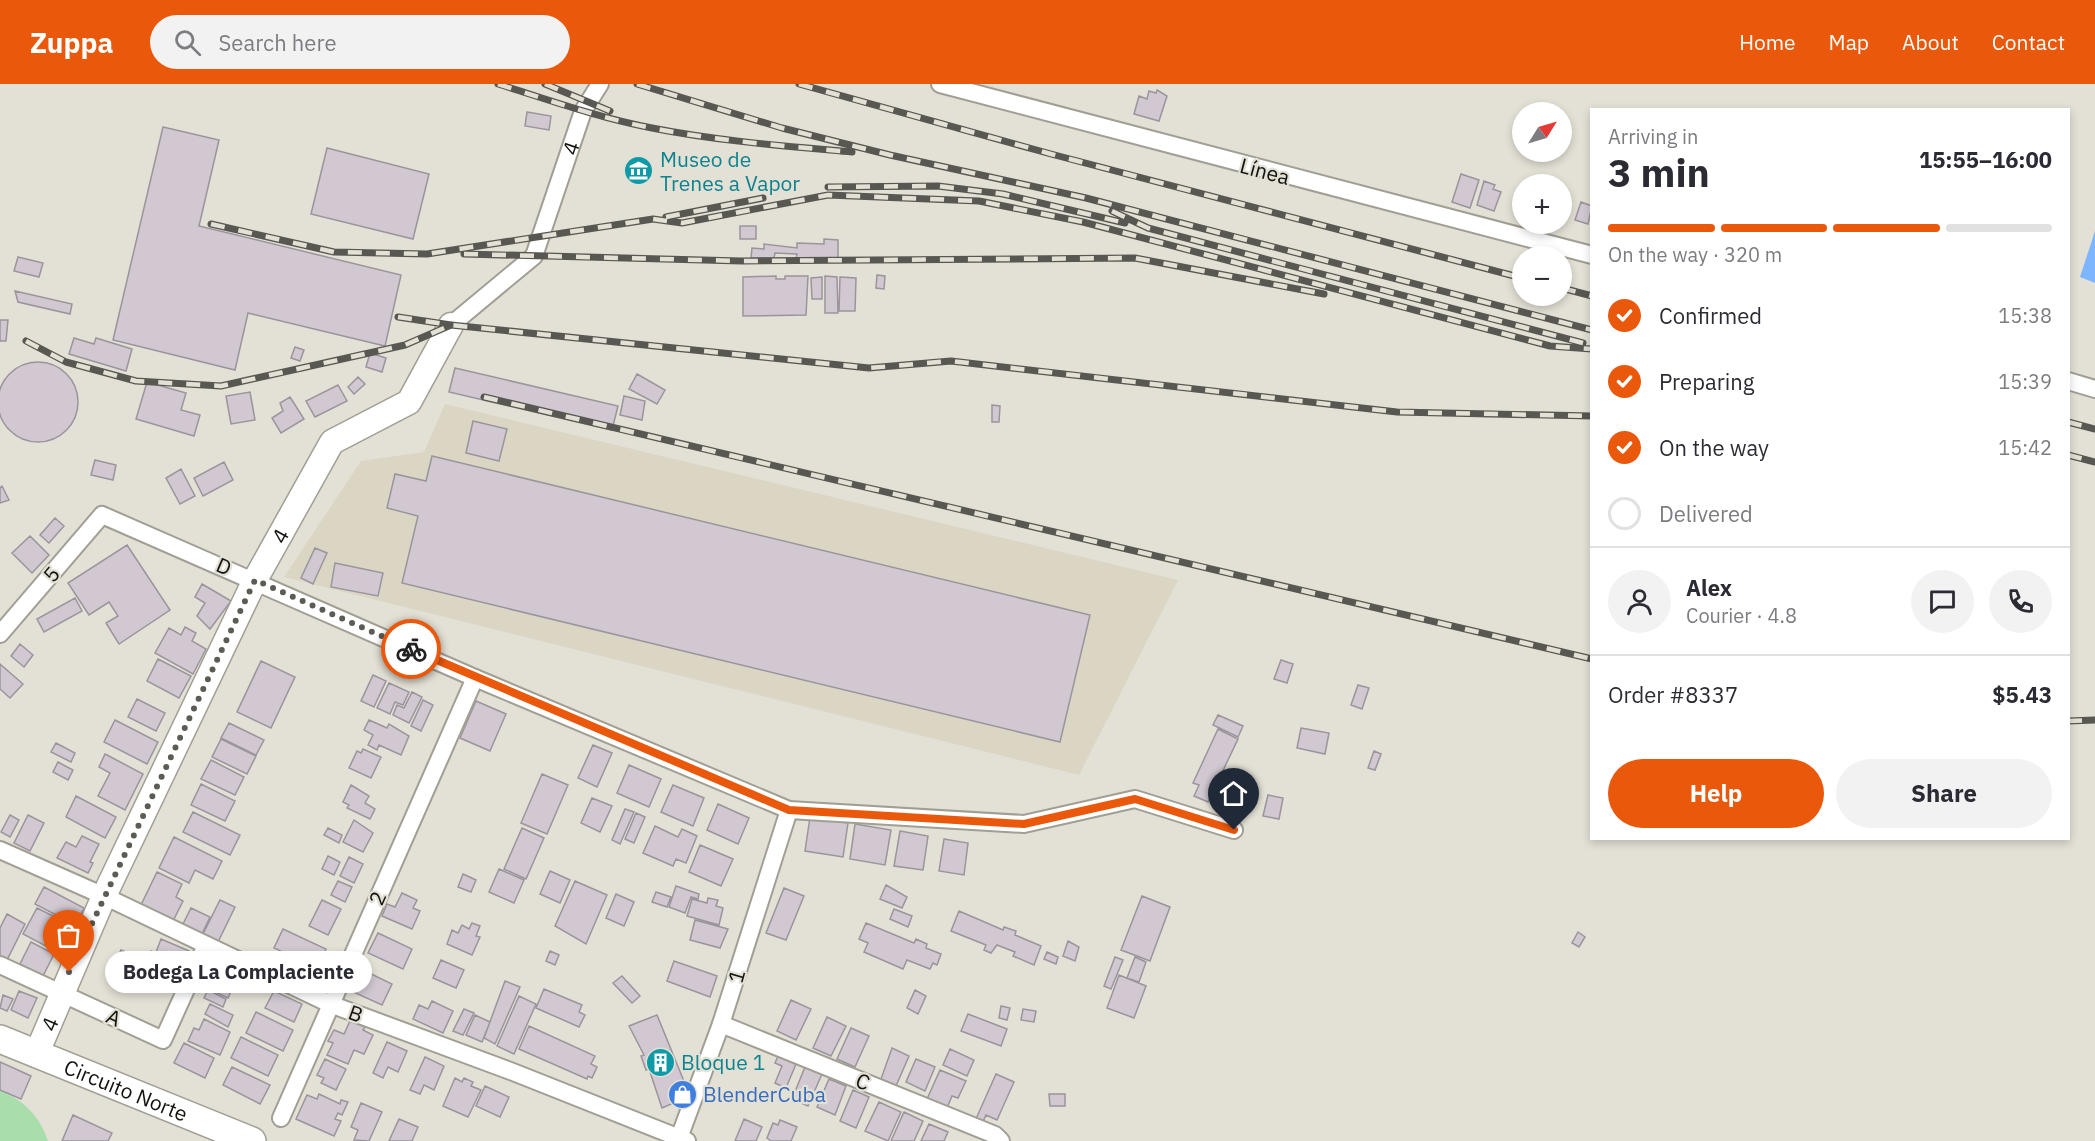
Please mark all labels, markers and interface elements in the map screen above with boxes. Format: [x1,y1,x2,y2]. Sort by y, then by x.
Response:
search box [150,15,570,69]
text: Zuppa [30,24,114,61]
icon: search [171,26,204,59]
text: Search here [219,28,336,57]
text: Home [1739,28,1796,56]
text: Map [1829,28,1869,56]
text: About [1902,28,1959,56]
text: Contact [1992,28,2065,56]
north arrow [1512,102,1572,162]
map controls [1512,102,1572,306]
text: Arriving in [1608,123,1698,150]
street label: 4 [555,137,586,158]
place label: Museo de Trenes a Vapor [660,145,800,197]
text: 15:55–16:00 [1919,145,2052,174]
text: 3 min [1608,147,1710,198]
street label: Línea [1237,151,1293,191]
museum icon: Museo de Trenes a Vapor [623,155,655,187]
button: + [1512,174,1572,234]
text: On the way · 320 m [1608,241,1782,268]
button: − [1512,246,1572,306]
icon: check [1608,299,1641,332]
text: Confirmed [1659,301,1762,330]
text: 15:38 [1998,302,2052,329]
icon: check [1608,365,1641,398]
text: Preparing [1659,367,1754,396]
text: 15:39 [1998,368,2052,395]
icon: check [1608,431,1641,464]
text: On the way [1659,433,1769,462]
text: 15:42 [1998,434,2052,461]
text: Delivered [1659,499,1753,528]
street label: 4 [264,523,295,548]
street label: D [212,550,236,582]
street label: 5 [36,560,66,588]
button: person [1608,570,1671,633]
button: chat [1911,570,1974,633]
button: phone [1989,570,2052,633]
text: Alex [1686,573,1732,602]
text: Courier · 4.8 [1686,602,1797,629]
courier [381,619,441,679]
icon: bike [395,633,428,666]
text: Order #8337 [1608,680,1738,709]
text: $5.43 [1992,680,2052,709]
button: Help [1608,759,1824,828]
button: Share [1836,759,2052,828]
pin [1208,768,1259,830]
icon: home [1217,777,1250,810]
street label: 2 [362,887,392,909]
pin [43,910,94,972]
icon: bag [52,919,85,952]
callout: Bodega La Complaciente [105,951,372,993]
text: Bodega La Complaciente [123,958,354,985]
street label: 1 [721,966,751,986]
street label: B [345,997,367,1029]
street label: A [102,1001,126,1033]
street label: 4 [34,1012,65,1035]
building icon: Bloque 1 [644,1046,676,1078]
place label: Bloque 1 [681,1048,765,1076]
street label: Circuito Norte [60,1052,192,1128]
street label: C [852,1066,874,1096]
shop icon: BlenderCuba [666,1078,698,1110]
place label: BlenderCuba [703,1080,826,1108]

